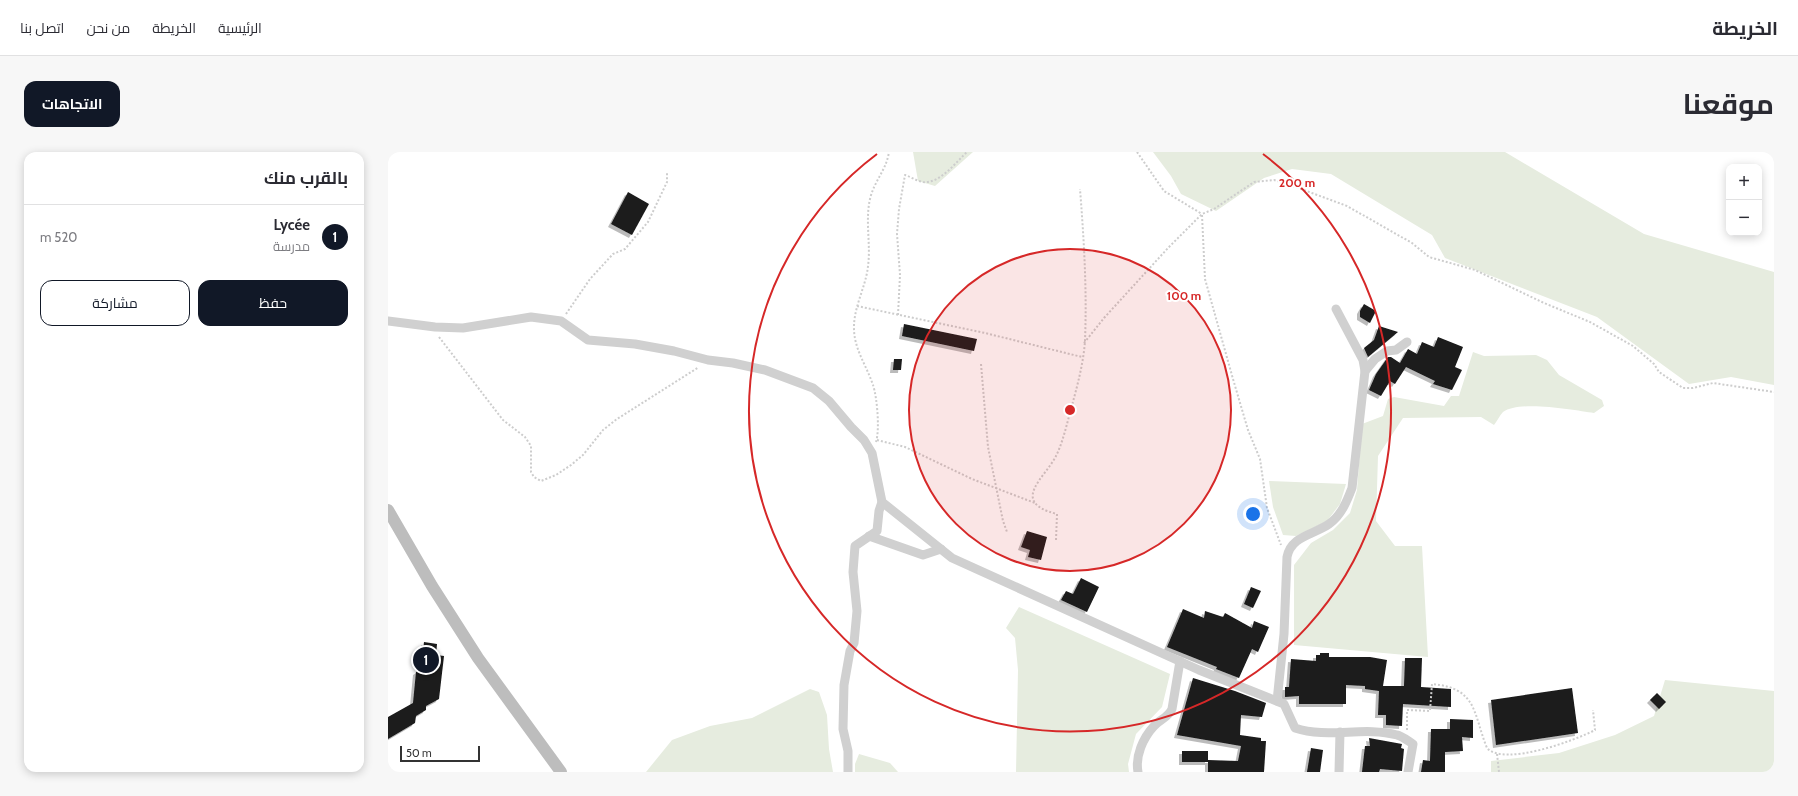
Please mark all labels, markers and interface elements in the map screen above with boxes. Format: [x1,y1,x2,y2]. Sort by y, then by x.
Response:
text: الخريطة [1712,17,1778,40]
text: اتصل بنا [20,19,64,37]
text: من نحن [86,19,130,37]
text: الخريطة [152,19,196,37]
text: الرئيسية [218,19,262,37]
button: الاتجاهات [24,81,120,127]
text: موقعنا [1683,87,1774,121]
map controls [1726,164,1762,236]
button: + [1726,164,1762,200]
text: بالقرب منك [264,168,348,188]
text: 200 m [1279,175,1315,190]
button: − [1726,200,1762,236]
text: Lycée [273,216,310,234]
text: 520 m [40,229,77,245]
text: 1 [333,229,337,245]
text: مدرسة [273,238,310,254]
button: مشاركة [40,280,190,326]
button: حفظ [198,280,348,326]
text: 100 m [1167,288,1201,303]
centre of rings [1063,403,1077,417]
your location [1243,504,1263,524]
pin: 1 [413,645,439,675]
scale bar [400,744,480,763]
text: 50 m [406,746,432,760]

